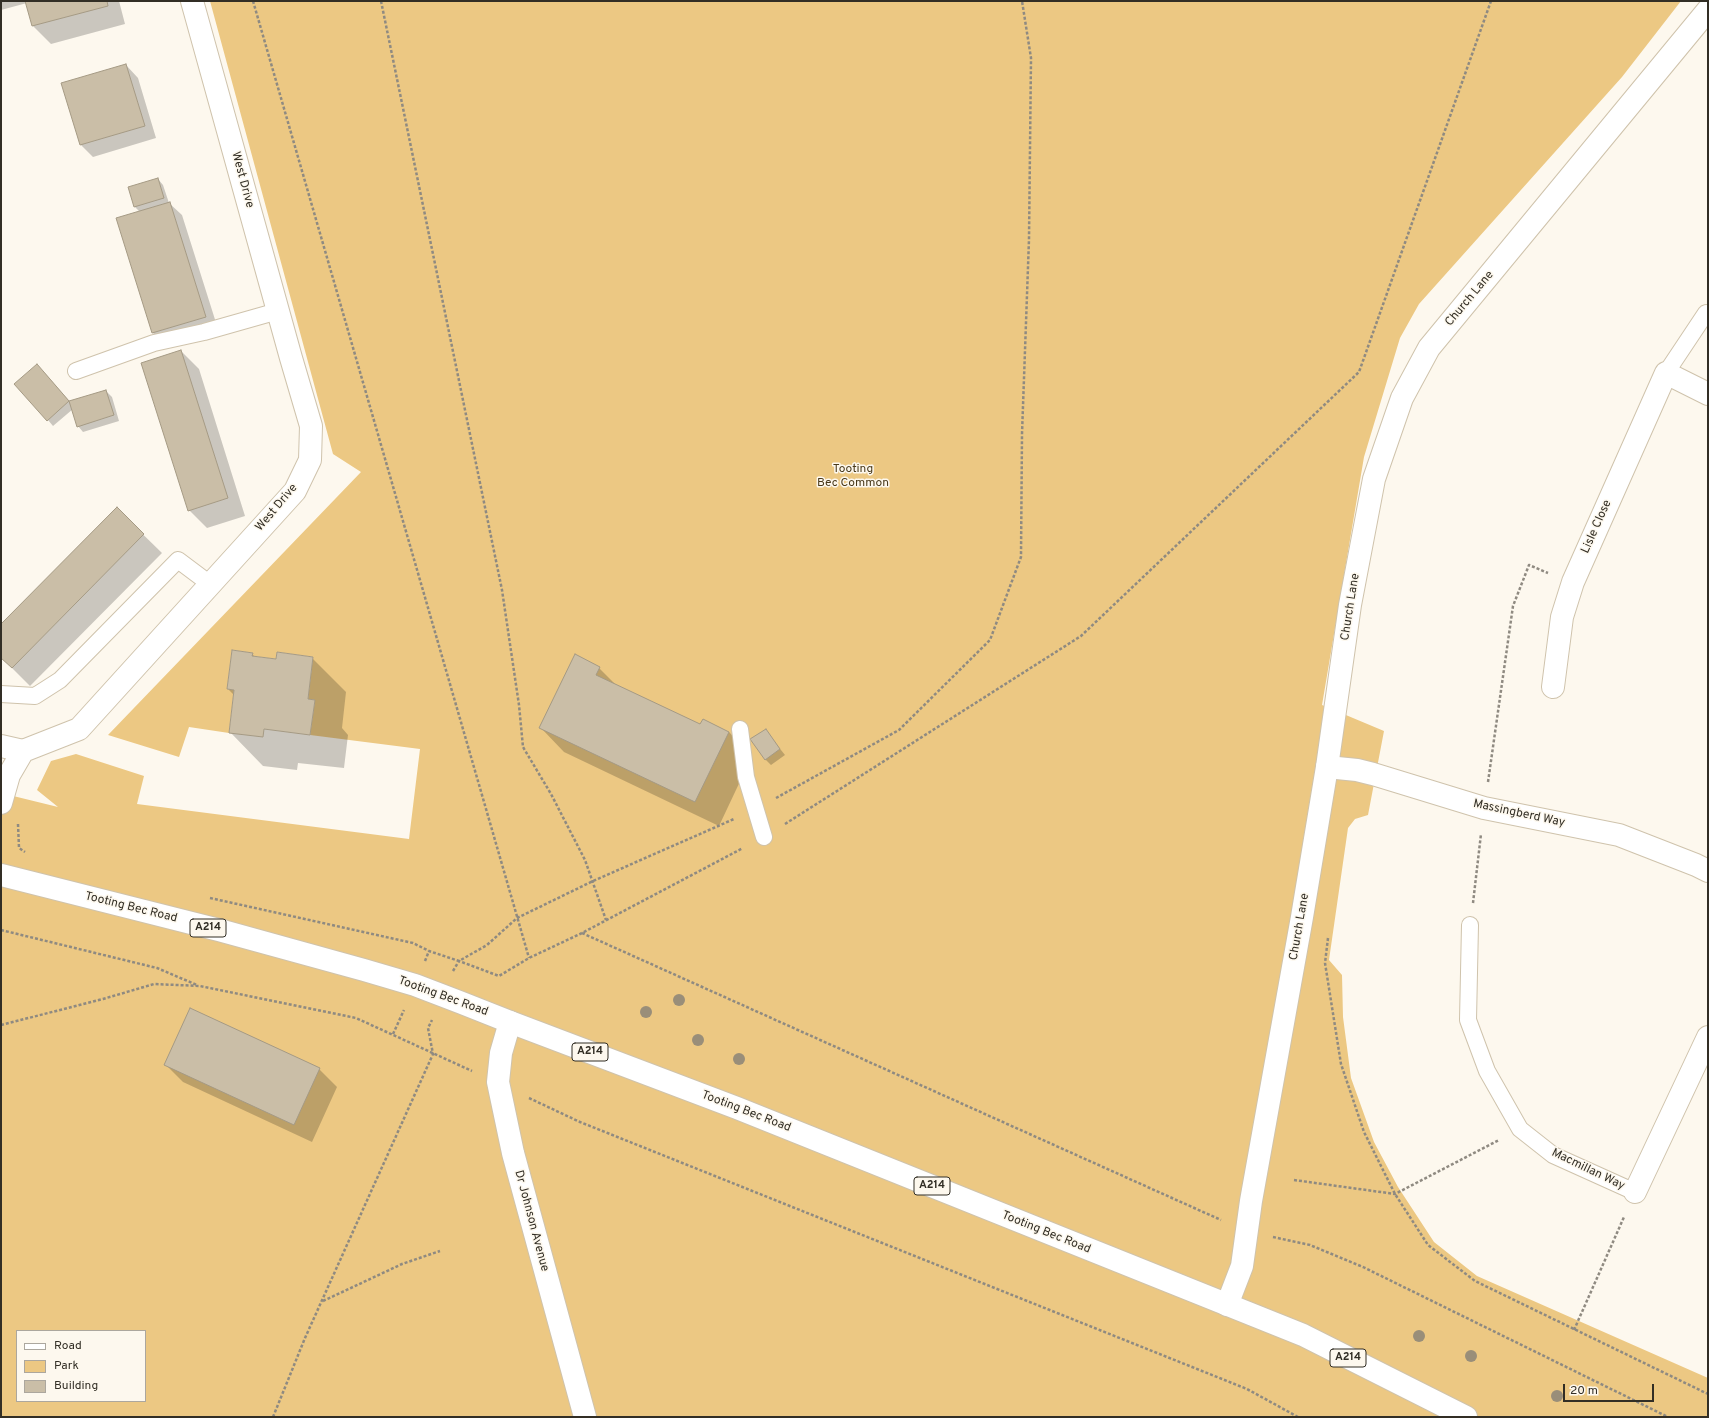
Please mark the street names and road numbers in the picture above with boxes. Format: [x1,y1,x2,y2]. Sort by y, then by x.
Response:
street label: West Drive [228,150,256,210]
street label: Church Lane [1443,268,1497,330]
street label: West Drive [253,481,301,535]
street label: Lisle Close [1579,498,1615,556]
street label: Church Lane [1339,572,1363,642]
street label: Massingberd Way [1472,797,1566,831]
street label: Tooting Bec Road [83,890,179,926]
street label: Church Lane [1287,892,1313,962]
road number: A214 [190,919,226,937]
street label: Tooting Bec Road [396,974,490,1020]
road number: A214 [572,1043,608,1061]
street label: Tooting Bec Road [699,1088,793,1136]
street label: Macmillan Way [1549,1146,1627,1194]
street label: Dr Johnson Avenue [511,1169,551,1273]
road number: A214 [914,1177,950,1195]
street label: Tooting Bec Road [999,1209,1093,1257]
road number: A214 [1330,1349,1366,1367]

